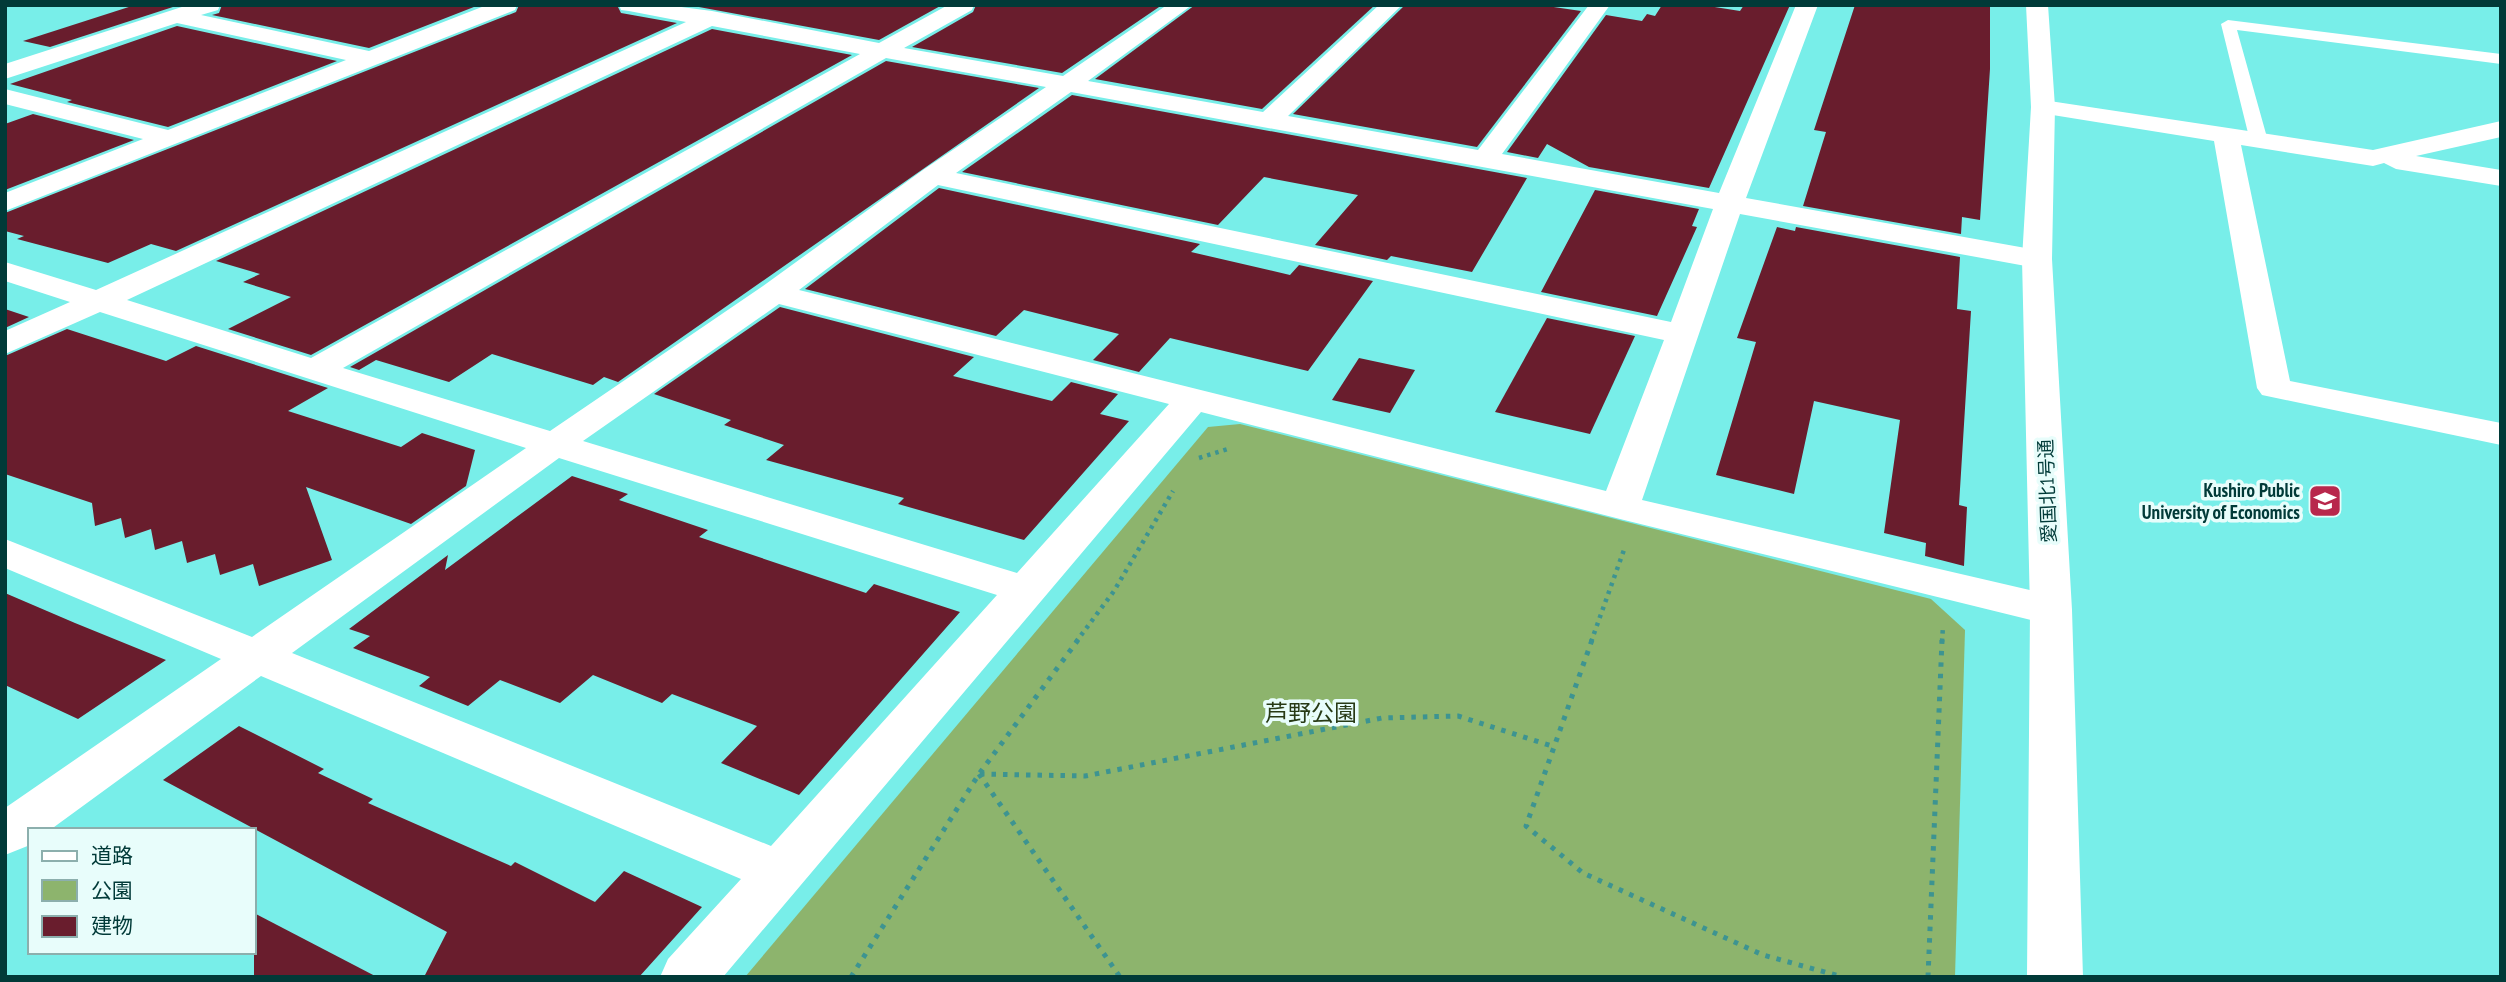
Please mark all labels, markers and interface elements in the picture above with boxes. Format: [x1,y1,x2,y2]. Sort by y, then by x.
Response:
street label: 愛国北1号通 [2033,439,2061,543]
place label: Kushiro Public University of Economics [2142,478,2300,524]
school or university icon: Kushiro Public University of Economics [2306,482,2344,520]
park label: 芦野公園 [1265,698,1357,727]
legend [28,828,256,954]
text: 道路 [91,842,133,869]
text: 公園 [91,877,133,904]
text: 建物 [91,912,133,939]

